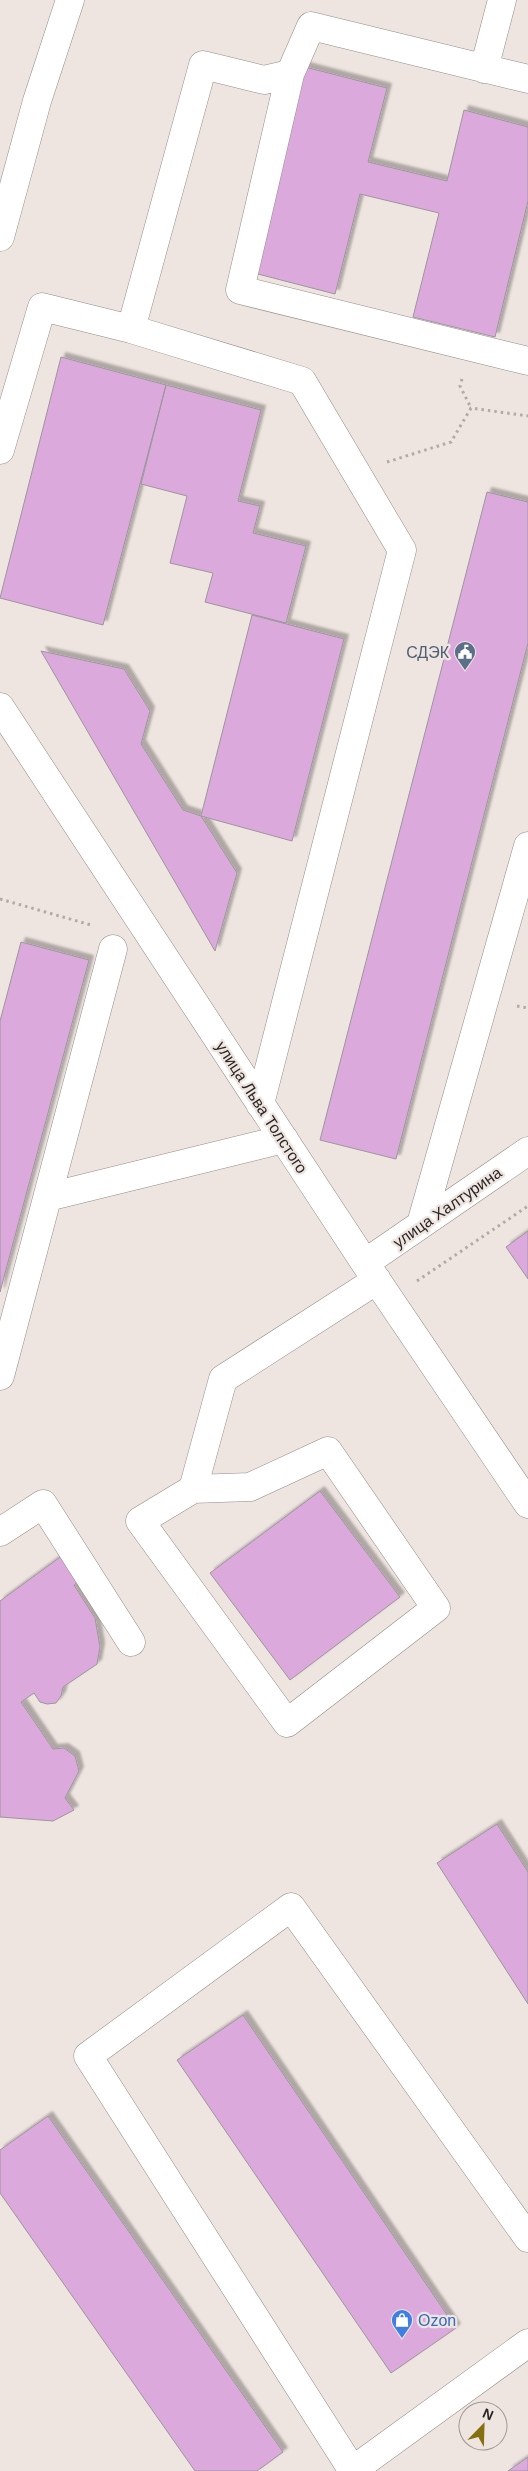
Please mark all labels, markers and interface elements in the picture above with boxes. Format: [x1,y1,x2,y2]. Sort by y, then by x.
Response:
public building icon: СДЭК [453,640,477,671]
place label: СДЭК [406,644,450,661]
street label: улица Льва Толстого [213,1038,311,1176]
street label: улица Халтурина [390,1164,505,1251]
shop icon: Ozon [390,2308,414,2339]
place label: Ozon [418,2312,456,2329]
north arrow [458,2401,508,2451]
text: N [480,2405,496,2423]

